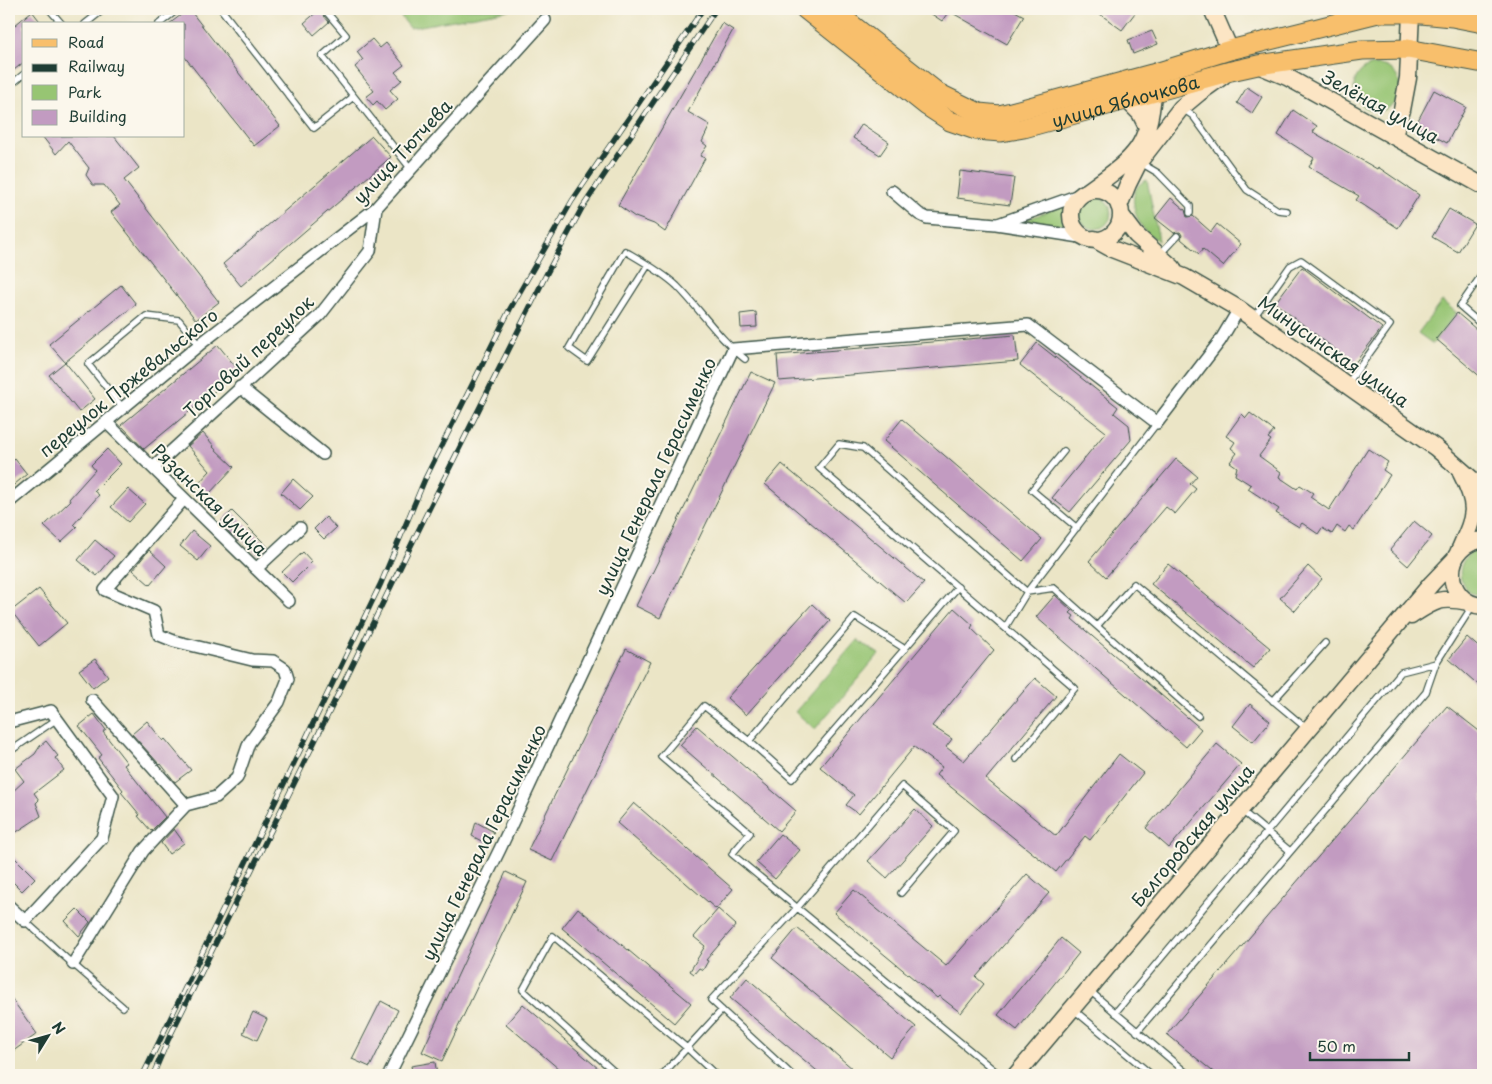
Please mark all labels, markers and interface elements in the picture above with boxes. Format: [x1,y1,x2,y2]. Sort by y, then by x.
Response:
legend [22,22,185,138]
text: Road [68,30,104,53]
text: Railway [68,54,125,77]
street label: Зелёная улица [1317,63,1445,150]
street label: улица Яблочкова [1048,67,1203,133]
text: Park [68,80,102,103]
street label: улица Тютчева [346,92,458,209]
text: Building [68,104,127,127]
street label: Торговый переулок [177,288,319,424]
street label: Минусинская улица [1253,289,1416,414]
street label: переулок Пржевальского [33,301,223,463]
street label: улица Генерала Герасименко [588,352,722,600]
street label: Рязанская улица [146,437,274,562]
street label: улица Генерала Герасименко [414,719,552,965]
street label: Белгородская улица [1124,757,1260,912]
north arrow [22,1012,72,1062]
text: N [47,1017,71,1039]
scale bar [1310,1029,1408,1061]
text: 50 m [1317,1034,1356,1057]

